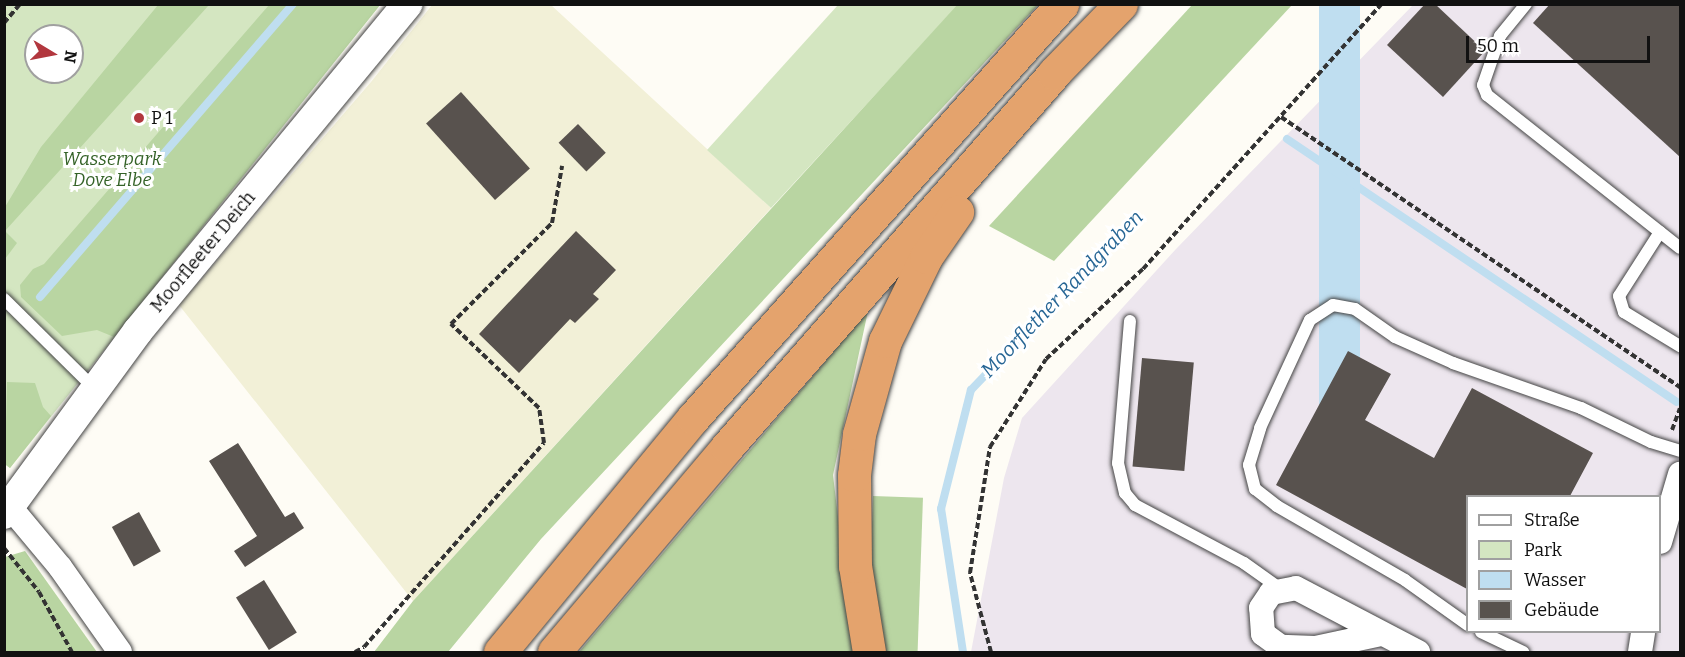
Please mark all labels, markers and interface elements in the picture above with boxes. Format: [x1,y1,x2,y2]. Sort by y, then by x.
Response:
north arrow [24,24,84,84]
scale bar [1469,24,1654,62]
text: 50 m [1477,35,1519,57]
text: N [60,49,81,65]
place label: P 1 [151,107,173,129]
marker: P 1 [132,111,146,125]
park label: Wasserpark Dove Elbe [63,149,161,192]
street label: Moorfleeter Deich [146,187,260,317]
water label: Moorflether Randgraben [976,206,1148,382]
legend [1466,495,1661,633]
text: Straße [1524,509,1580,531]
text: Park [1524,539,1562,561]
text: Wasser [1524,569,1586,591]
text: Gebäude [1524,599,1599,621]

